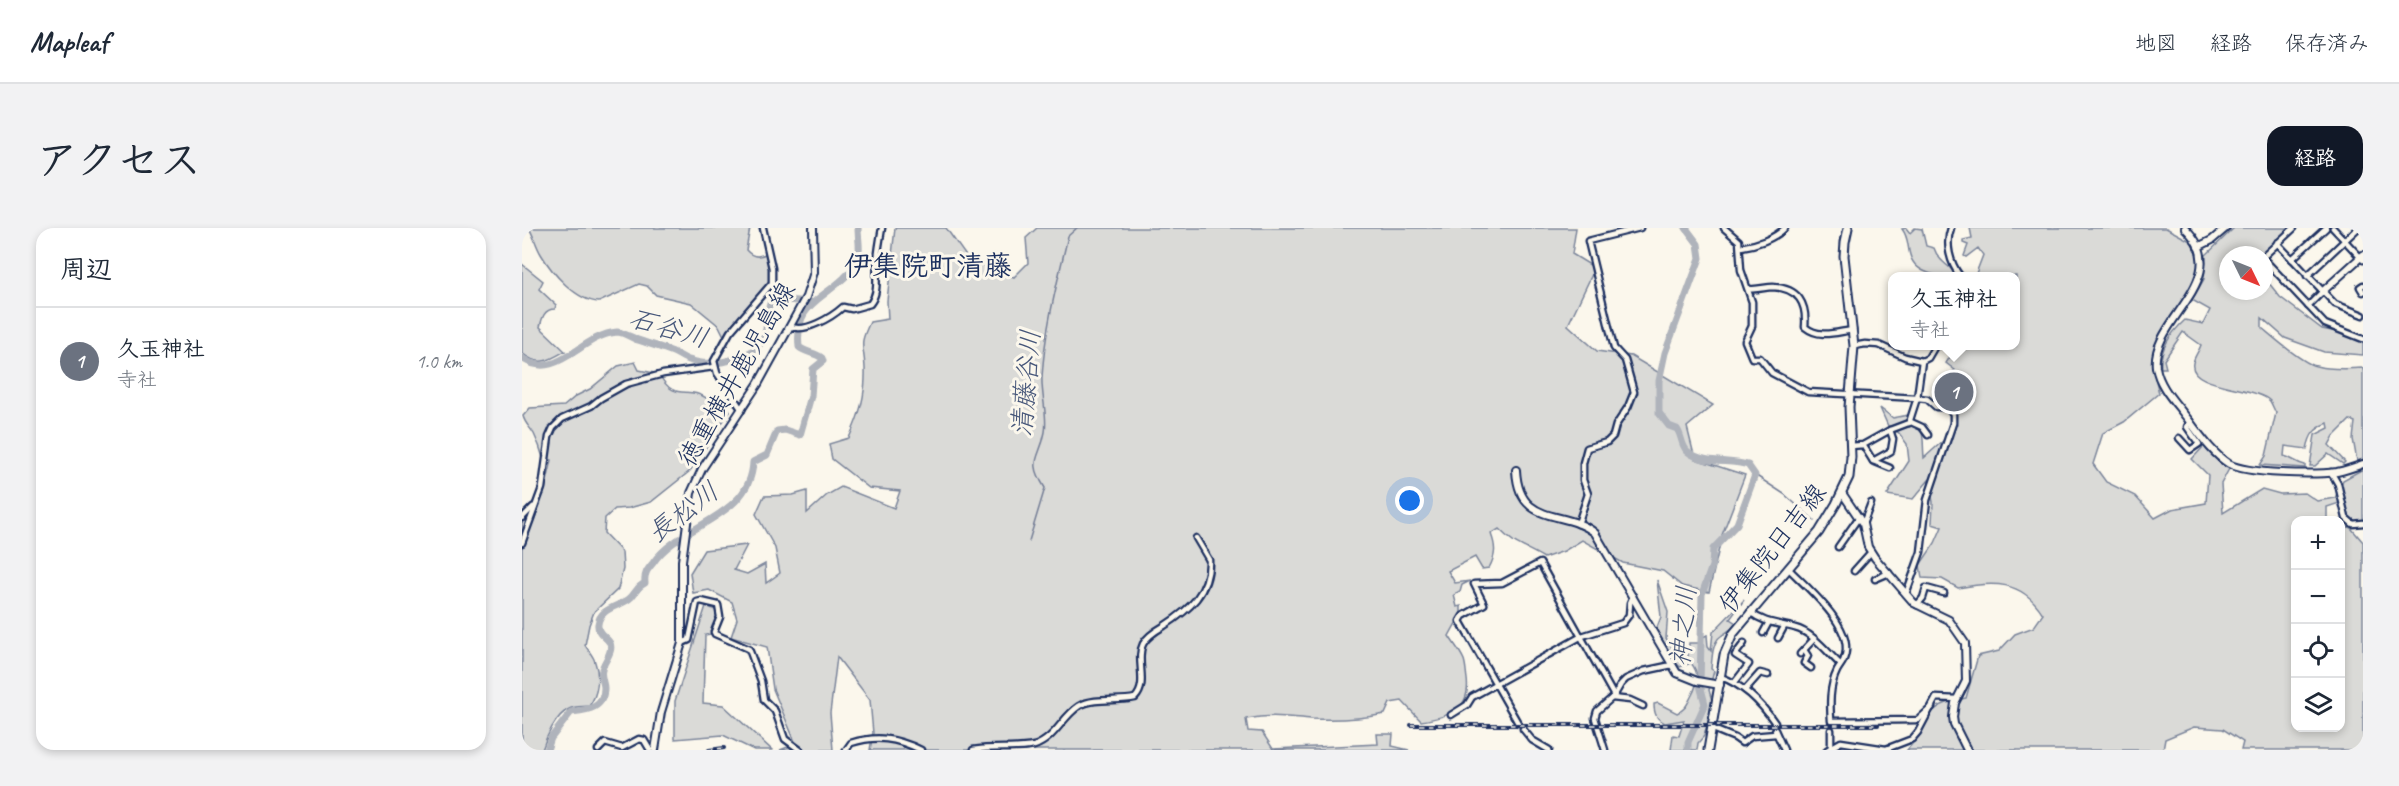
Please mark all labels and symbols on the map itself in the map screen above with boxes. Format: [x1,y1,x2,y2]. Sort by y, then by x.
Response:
north arrow [2219,246,2273,300]
district label: 伊集院町清藤 [844,248,1012,283]
street label: 徳重横井鹿児島線 [670,276,803,473]
water label: 石谷川 [625,300,713,356]
water label: 清藤谷川 [1004,328,1048,438]
pin: 1 [1934,370,1974,414]
water label: 長松川 [640,474,726,550]
street label: 伊集院日吉線 [1711,477,1833,620]
your location [1395,486,1424,515]
water label: 神之川 [1663,584,1703,668]

